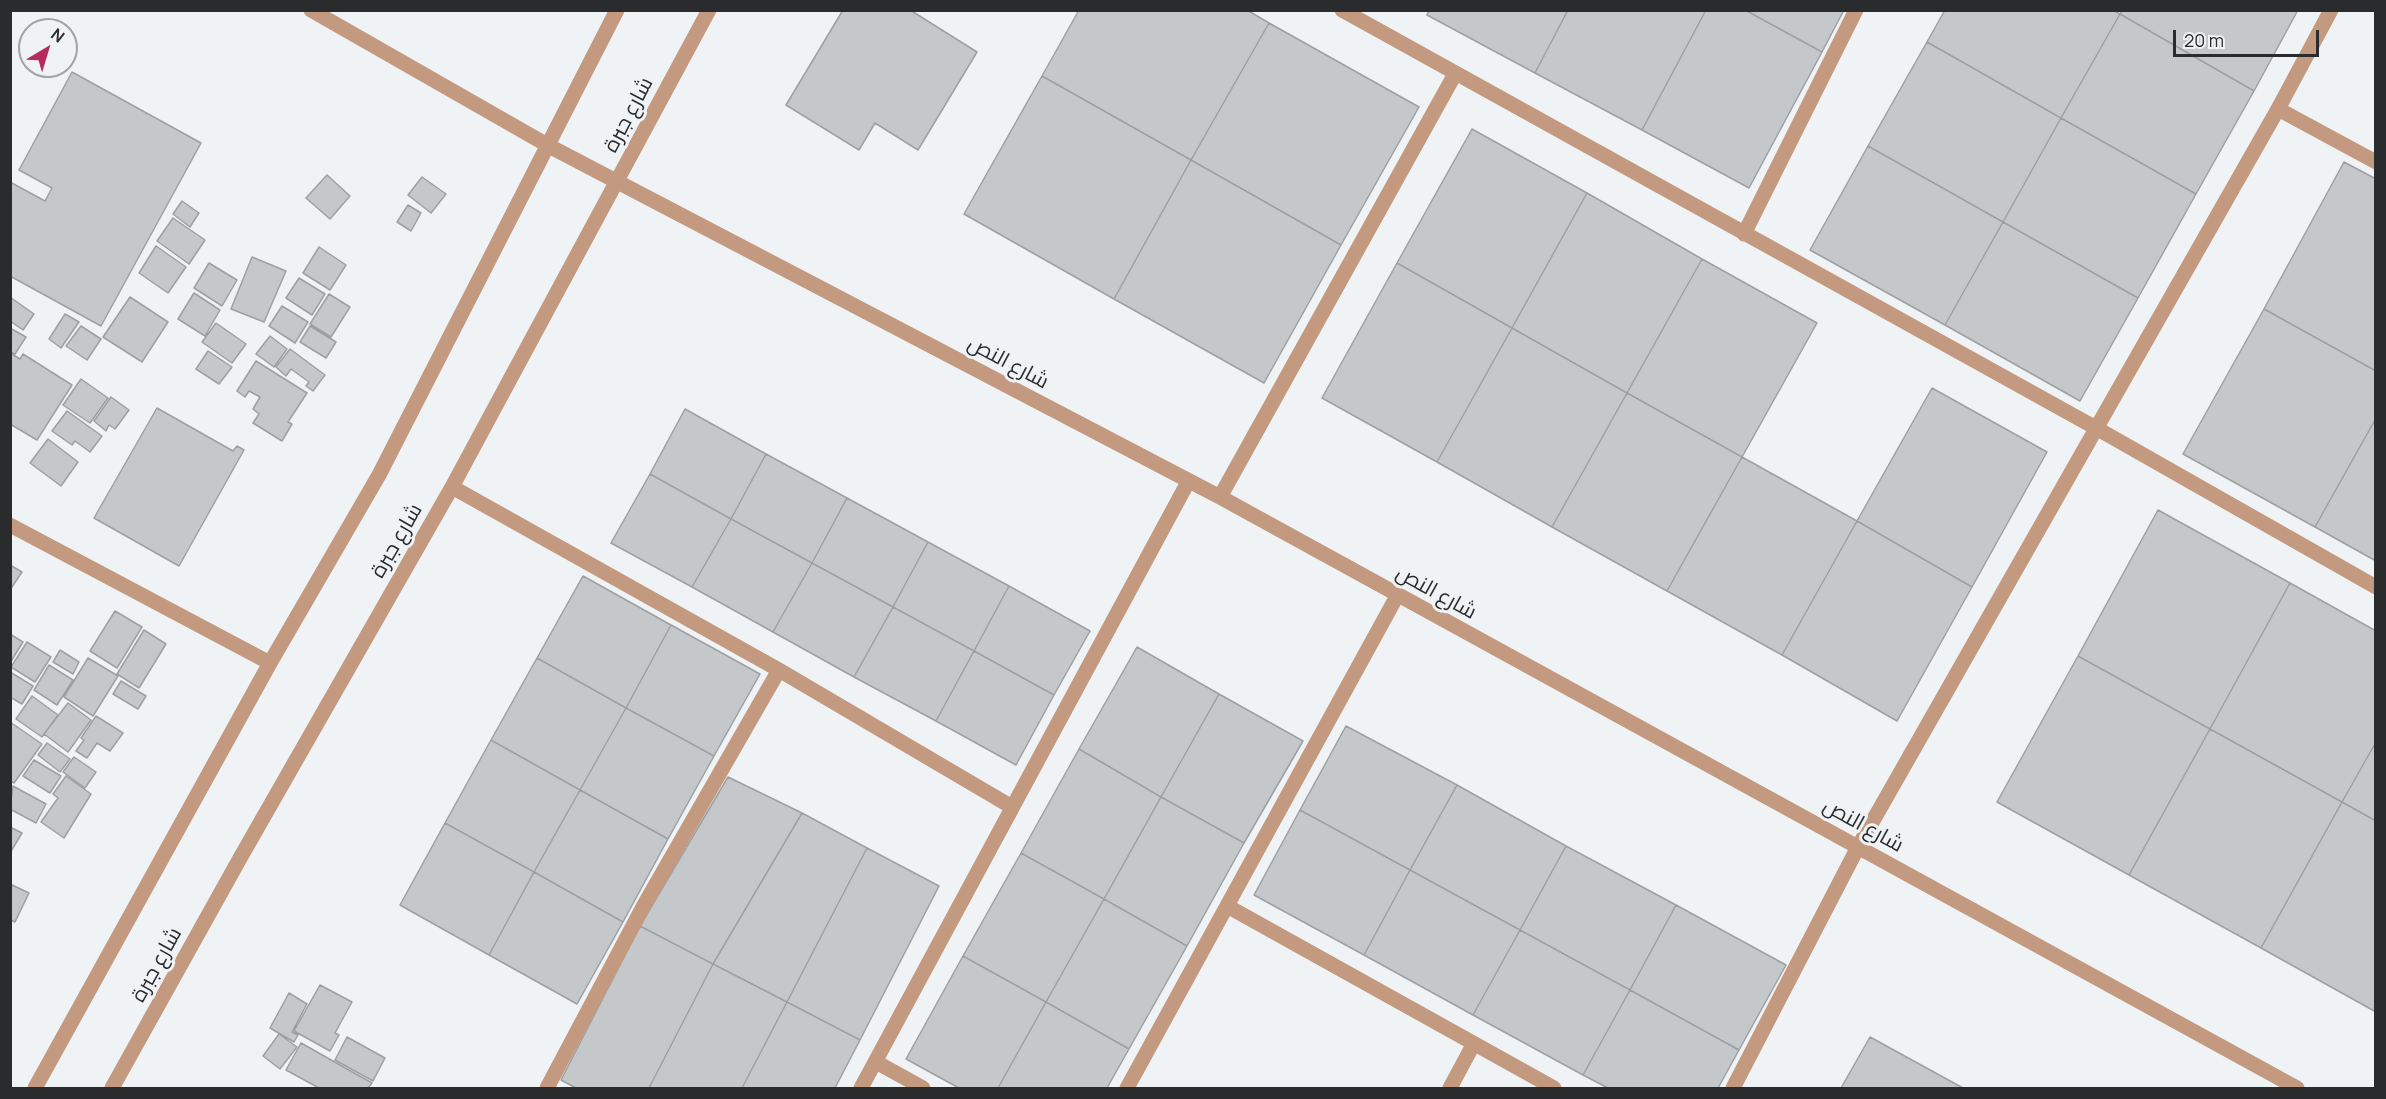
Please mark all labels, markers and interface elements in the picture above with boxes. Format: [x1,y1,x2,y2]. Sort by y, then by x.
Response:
north arrow [18,18,78,78]
scale bar [2176,18,2322,56]
text: N [47,23,69,48]
text: 20 m [2184,28,2224,52]
street label: شارع جبرة [599,73,659,157]
street label: شارع النص [963,331,1053,395]
street label: شارع جبرة [366,500,428,582]
street label: شارع النص [1391,561,1481,625]
street label: شارع النص [1818,794,1908,858]
street label: شارع جبرة [126,923,188,1007]

